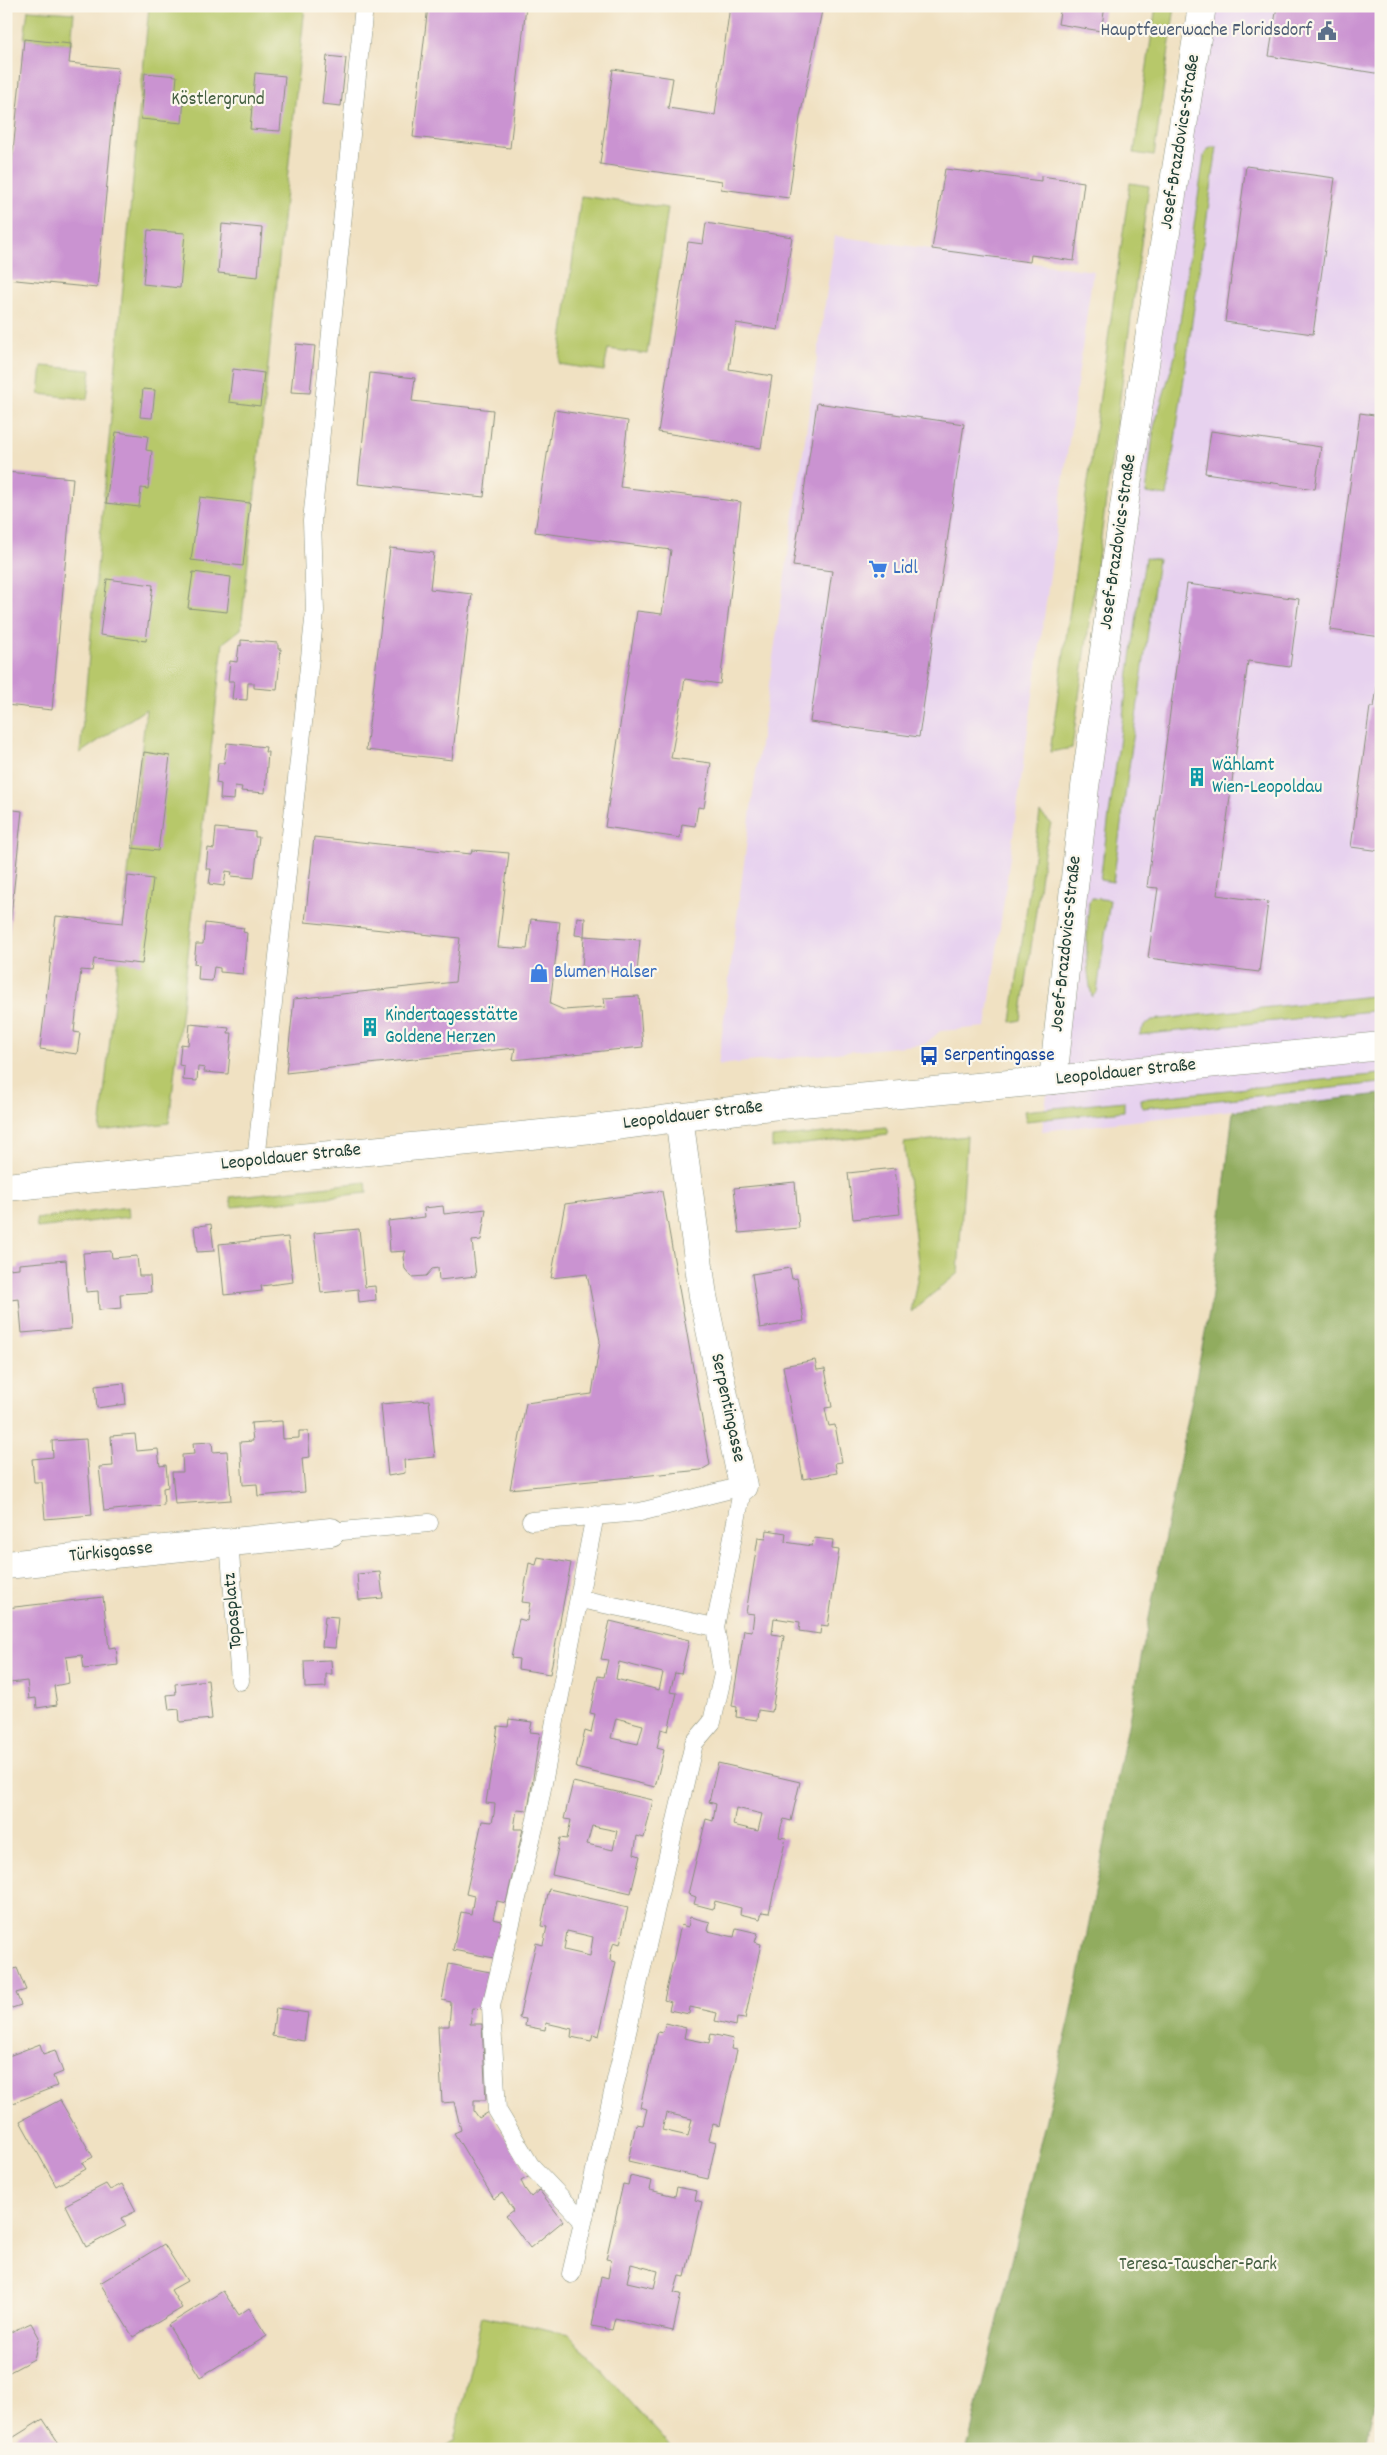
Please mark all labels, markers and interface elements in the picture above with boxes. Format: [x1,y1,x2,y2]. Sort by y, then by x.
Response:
place label: Hauptfeuerwache Floridsdorf [1101,18,1313,45]
public building icon: Hauptfeuerwache Floridsdorf [1316,20,1338,42]
street label: Josef-Brazdovics-Straße [1154,53,1208,231]
park label: Köstlergrund [171,87,265,114]
street label: Josef-Brazdovics-Straße [1093,453,1145,631]
place label: Lidl [893,556,918,583]
supermarket icon: Lidl [867,558,889,580]
place label: Wählamt Wien-Leopoldau [1212,753,1322,802]
building icon: Wählamt Wien-Leopoldau [1186,766,1208,788]
street label: Josef-Brazdovics-Straße [1044,855,1090,1033]
place label: Blumen Halser [554,960,657,987]
shop icon: Blumen Halser [528,962,550,984]
place label: Kindertagesstätte Goldene Herzen [385,1003,518,1052]
building icon: Kindertagesstätte Goldene Herzen [359,1016,381,1038]
place label: Serpentingasse [944,1043,1055,1070]
bus stop icon: Serpentingasse [918,1045,940,1067]
street label: Leopoldauer Straße [1055,1052,1197,1094]
street label: Leopoldauer Straße [621,1094,765,1138]
street label: Leopoldauer Straße [220,1137,362,1179]
street label: Serpentingasse [702,1351,752,1465]
street label: Türkisgasse [68,1535,154,1571]
street label: Topasplatz [217,1572,251,1650]
park label: Teresa-Tauscher-Park [1119,2252,1277,2279]

